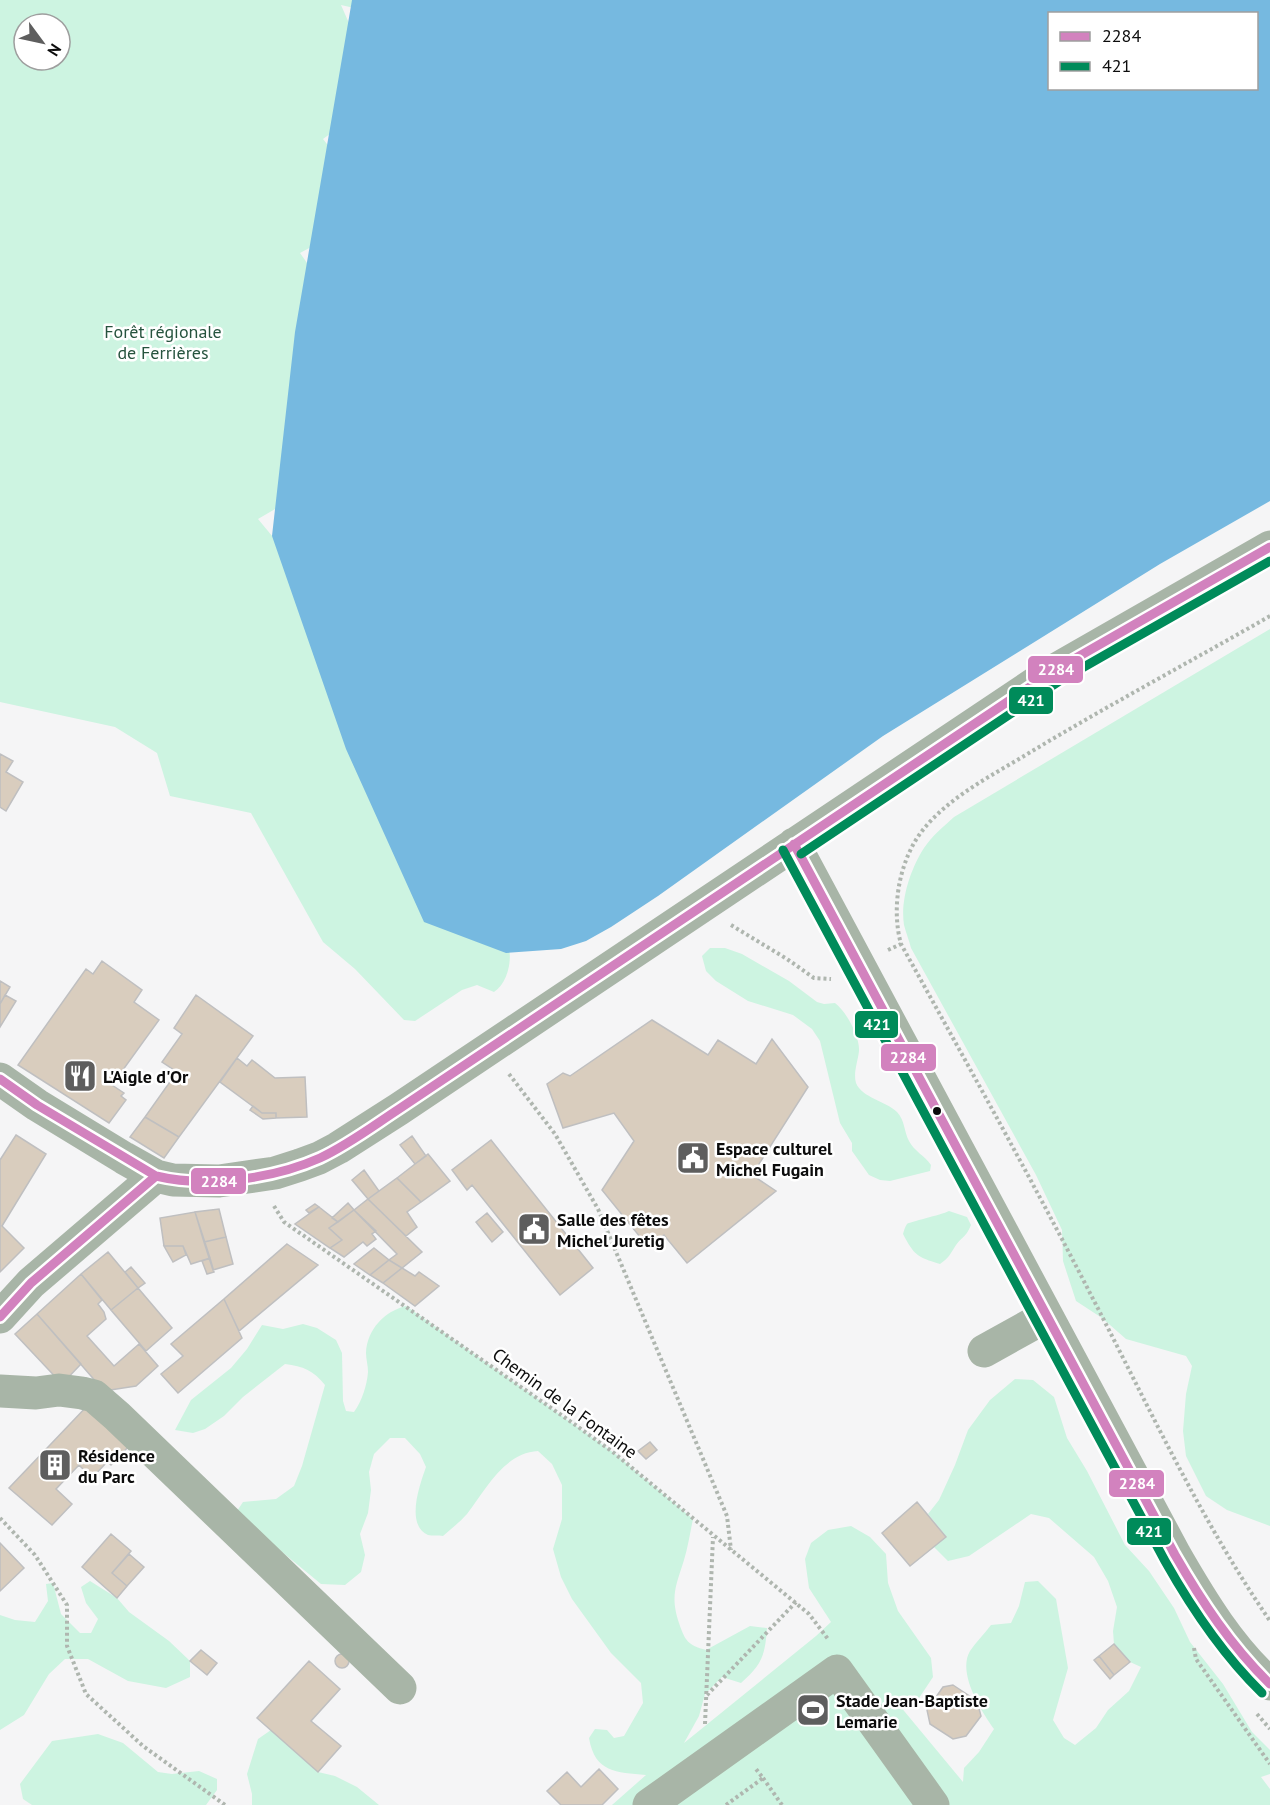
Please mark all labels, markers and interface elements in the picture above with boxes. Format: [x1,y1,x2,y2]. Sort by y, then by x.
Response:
north arrow [12,12,72,72]
legend [1048,12,1258,90]
text: 2284 [1102,24,1141,47]
text: N [43,40,66,60]
text: 421 [1102,54,1131,77]
park label: Forêt régionale de Ferrières [104,320,222,364]
line badge: 2284 [1027,655,1084,684]
text: 2284 [1038,659,1074,679]
line badge: 421 [1008,686,1054,715]
text: 421 [1017,690,1045,710]
line badge: 421 [854,1010,899,1039]
text: 421 [863,1014,891,1034]
line badge: 2284 [880,1043,937,1072]
text: 2284 [890,1047,926,1067]
restaurant icon: L'Aigle d'Or [62,1058,98,1094]
place label: L'Aigle d'Or [103,1065,189,1088]
unlabelled marker [931,1105,943,1117]
place label: Espace culturel Michel Fugain [716,1137,833,1181]
public building icon: Espace culturel Michel Fugain [675,1140,711,1176]
line badge: 2284 [190,1167,247,1195]
text: 2284 [201,1171,237,1191]
place label: Salle des fêtes Michel Juretig [557,1208,669,1252]
public building icon: Salle des fêtes Michel Juretig [516,1211,552,1247]
street label: Chemin de la Fontaine [488,1343,642,1463]
place label: Résidence du Parc [78,1444,155,1488]
building icon: Résidence du Parc [37,1447,73,1483]
line badge: 2284 [1108,1469,1165,1498]
text: 2284 [1119,1473,1155,1493]
line badge: 421 [1126,1517,1172,1546]
text: 421 [1135,1521,1163,1541]
place label: Stade Jean-Baptiste Lemarie [836,1689,988,1733]
sports icon: Stade Jean-Baptiste Lemarie [795,1692,831,1728]

